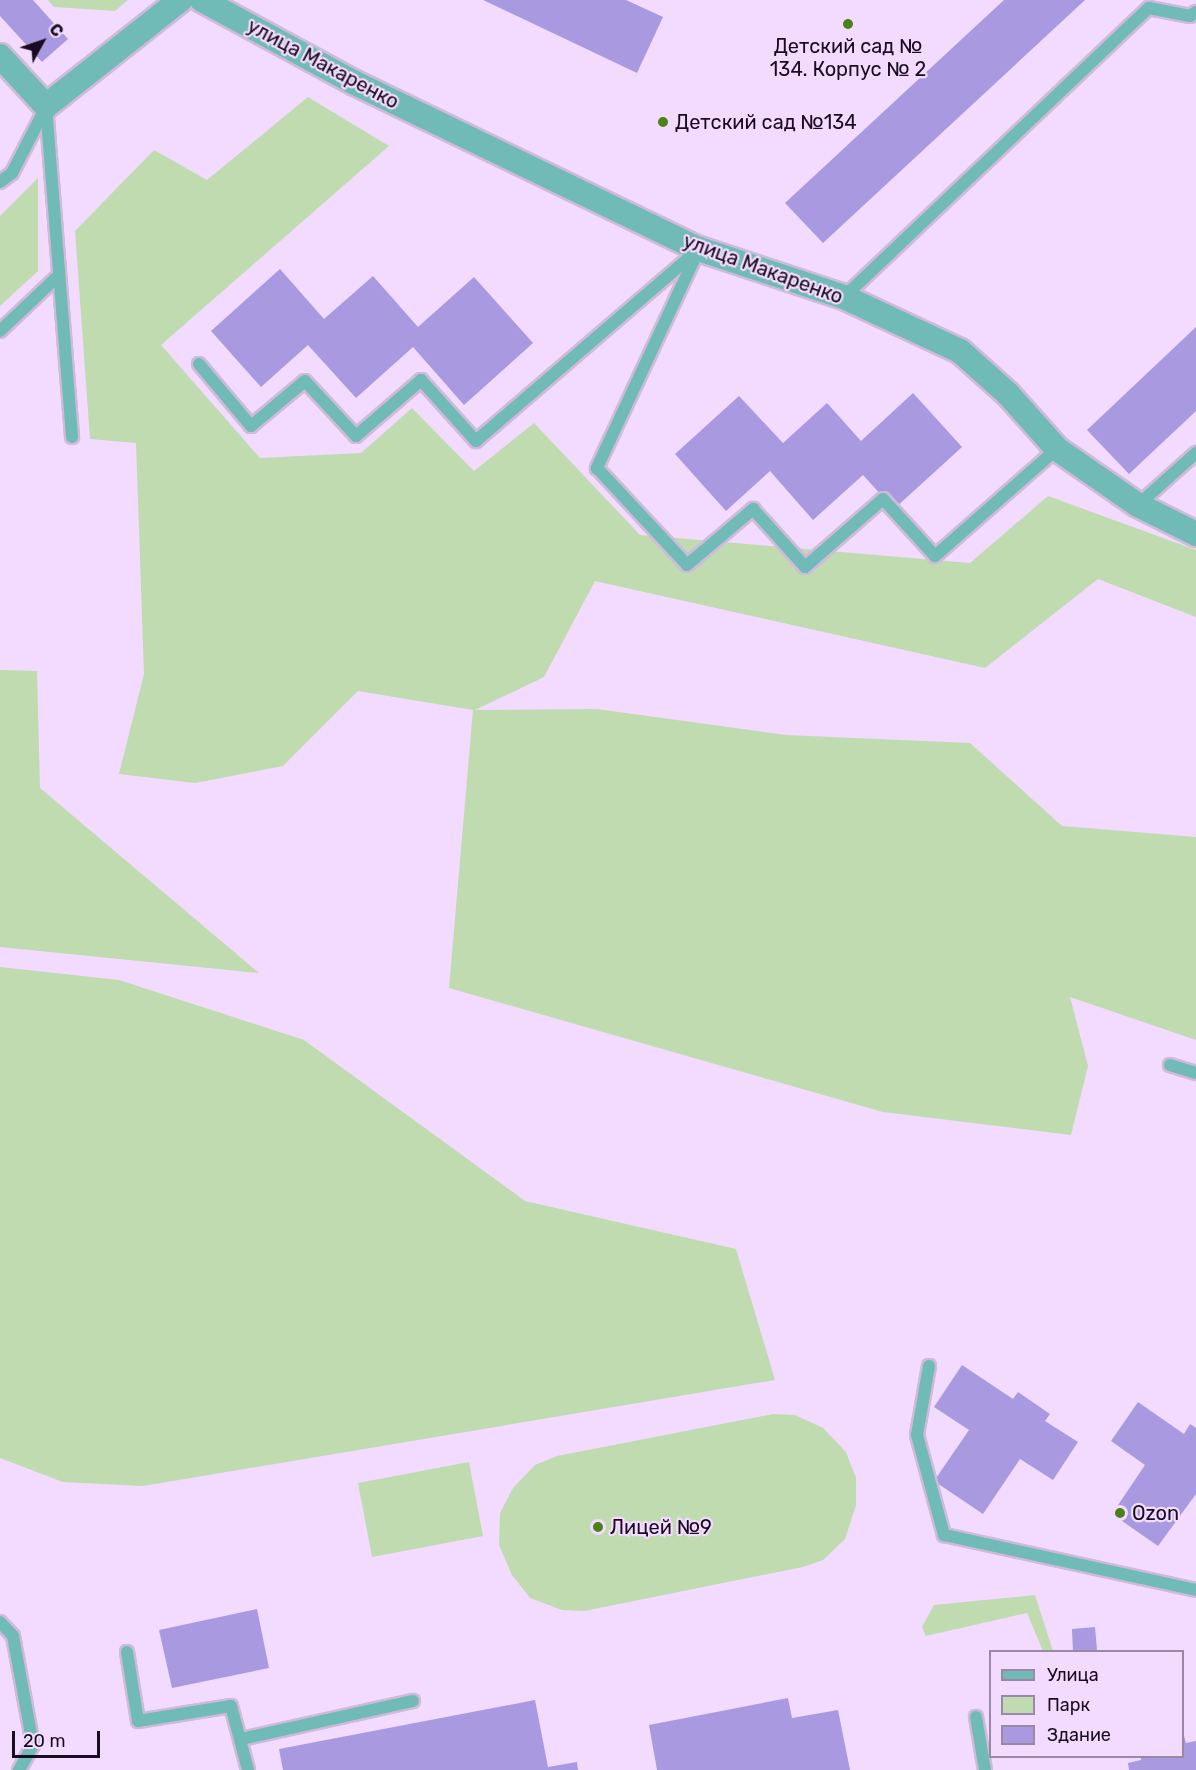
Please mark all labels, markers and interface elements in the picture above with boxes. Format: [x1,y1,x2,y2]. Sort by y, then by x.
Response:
north arrow [12,12,72,72]
street label: улица Макаренко [243,14,403,114]
marker: Детский сад № 134. Корпус № 2 [841,17,855,31]
text: С [45,20,67,41]
place label: Детский сад № 134. Корпус № 2 [770,34,926,81]
place label: Детский сад №134 [675,110,857,134]
marker: Детский сад №134 [656,115,670,129]
street label: улица Макаренко [680,229,846,309]
place label: Ozon [1132,1501,1179,1525]
marker: Ozon [1113,1506,1127,1520]
place label: Лицей №9 [610,1515,712,1539]
marker: Лицей №9 [591,1520,605,1534]
legend [989,1650,1184,1758]
text: Улица [1047,1664,1099,1686]
text: Парк [1047,1694,1090,1716]
scale bar [15,1719,104,1757]
text: Здание [1047,1724,1111,1746]
text: 20 m [23,1730,65,1752]

